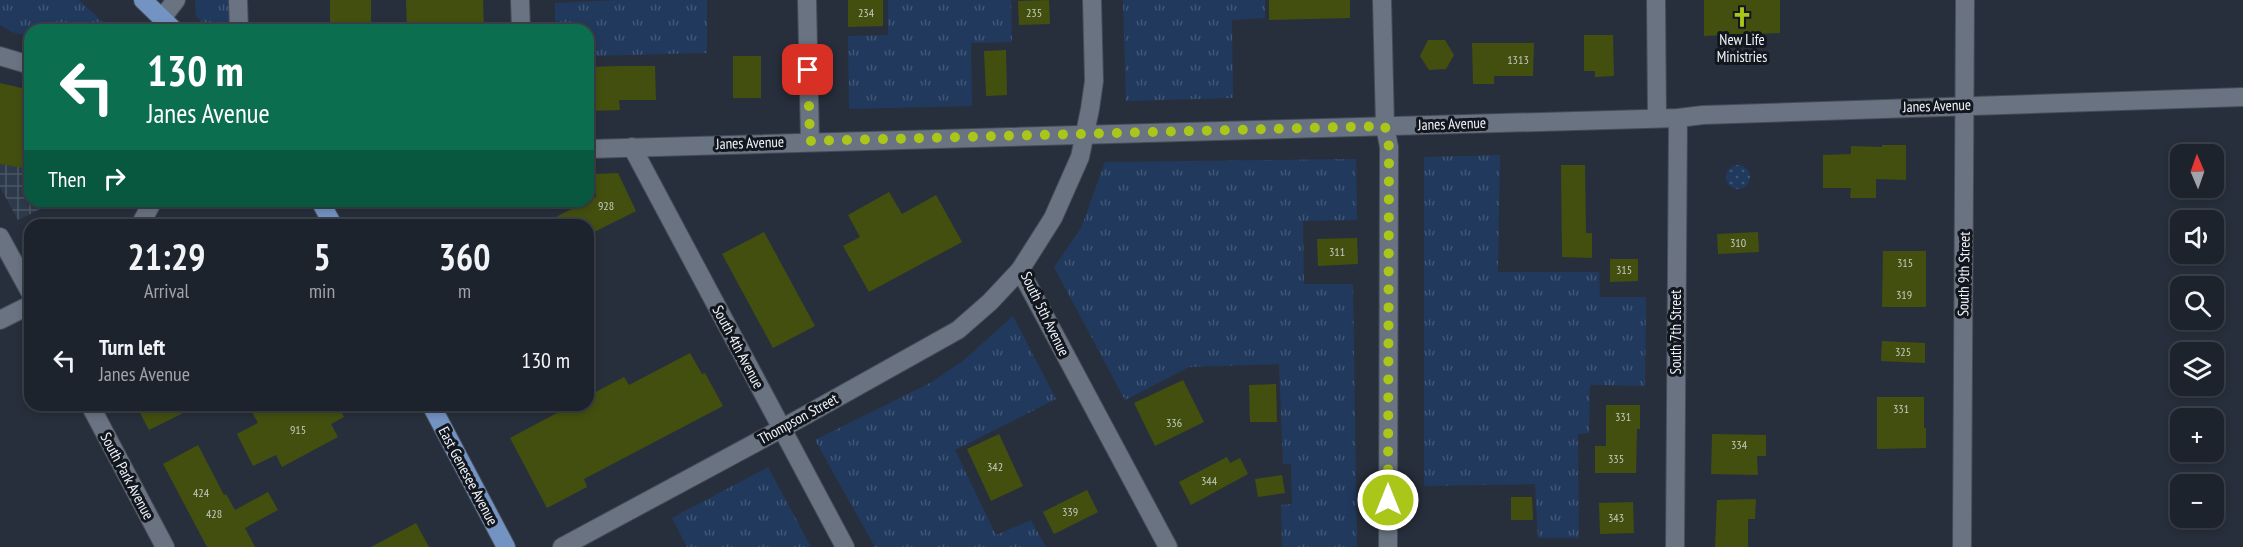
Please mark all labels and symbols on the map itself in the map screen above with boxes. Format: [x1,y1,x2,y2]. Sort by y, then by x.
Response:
house number: 234 [858,5,875,20]
house number: 235 [1026,5,1042,20]
church icon: New Life Ministries [1730,5,1754,29]
place label: New Life Ministries [1717,30,1767,66]
pin [782,44,833,95]
house number: 1313 [1507,52,1529,67]
street label: Janes Avenue [1902,95,1971,116]
street label: Janes Avenue [1417,113,1486,134]
street label: Janes Avenue [715,132,784,153]
north arrow [2170,144,2224,198]
house number: 928 [598,198,614,213]
street label: South 9th Street [1953,231,1974,317]
house number: 310 [1730,235,1746,250]
house number: 311 [1329,244,1345,259]
house number: 315 [1897,255,1913,270]
house number: 315 [1616,262,1632,277]
street label: South 5th Avenue [1017,268,1074,359]
house number: 319 [1896,287,1912,302]
street label: South 7th Street [1666,290,1685,374]
street label: South 4th Avenue [709,302,768,392]
house number: 325 [1895,344,1911,359]
street label: Thompson Street [754,389,841,448]
house number: 331 [1893,401,1909,416]
house number: 331 [1615,409,1631,424]
house number: 336 [1166,415,1182,430]
house number: 915 [290,422,306,437]
street label: East Genesee Avenue [434,423,502,528]
street label: South Park Avenue [97,429,158,523]
house number: 334 [1731,437,1748,452]
house number: 335 [1608,451,1624,466]
house number: 342 [987,459,1003,474]
position arrow [1356,468,1420,532]
house number: 344 [1201,473,1218,488]
house number: 424 [193,485,210,500]
house number: 339 [1062,504,1078,519]
house number: 428 [206,506,222,521]
house number: 343 [1608,510,1624,525]

